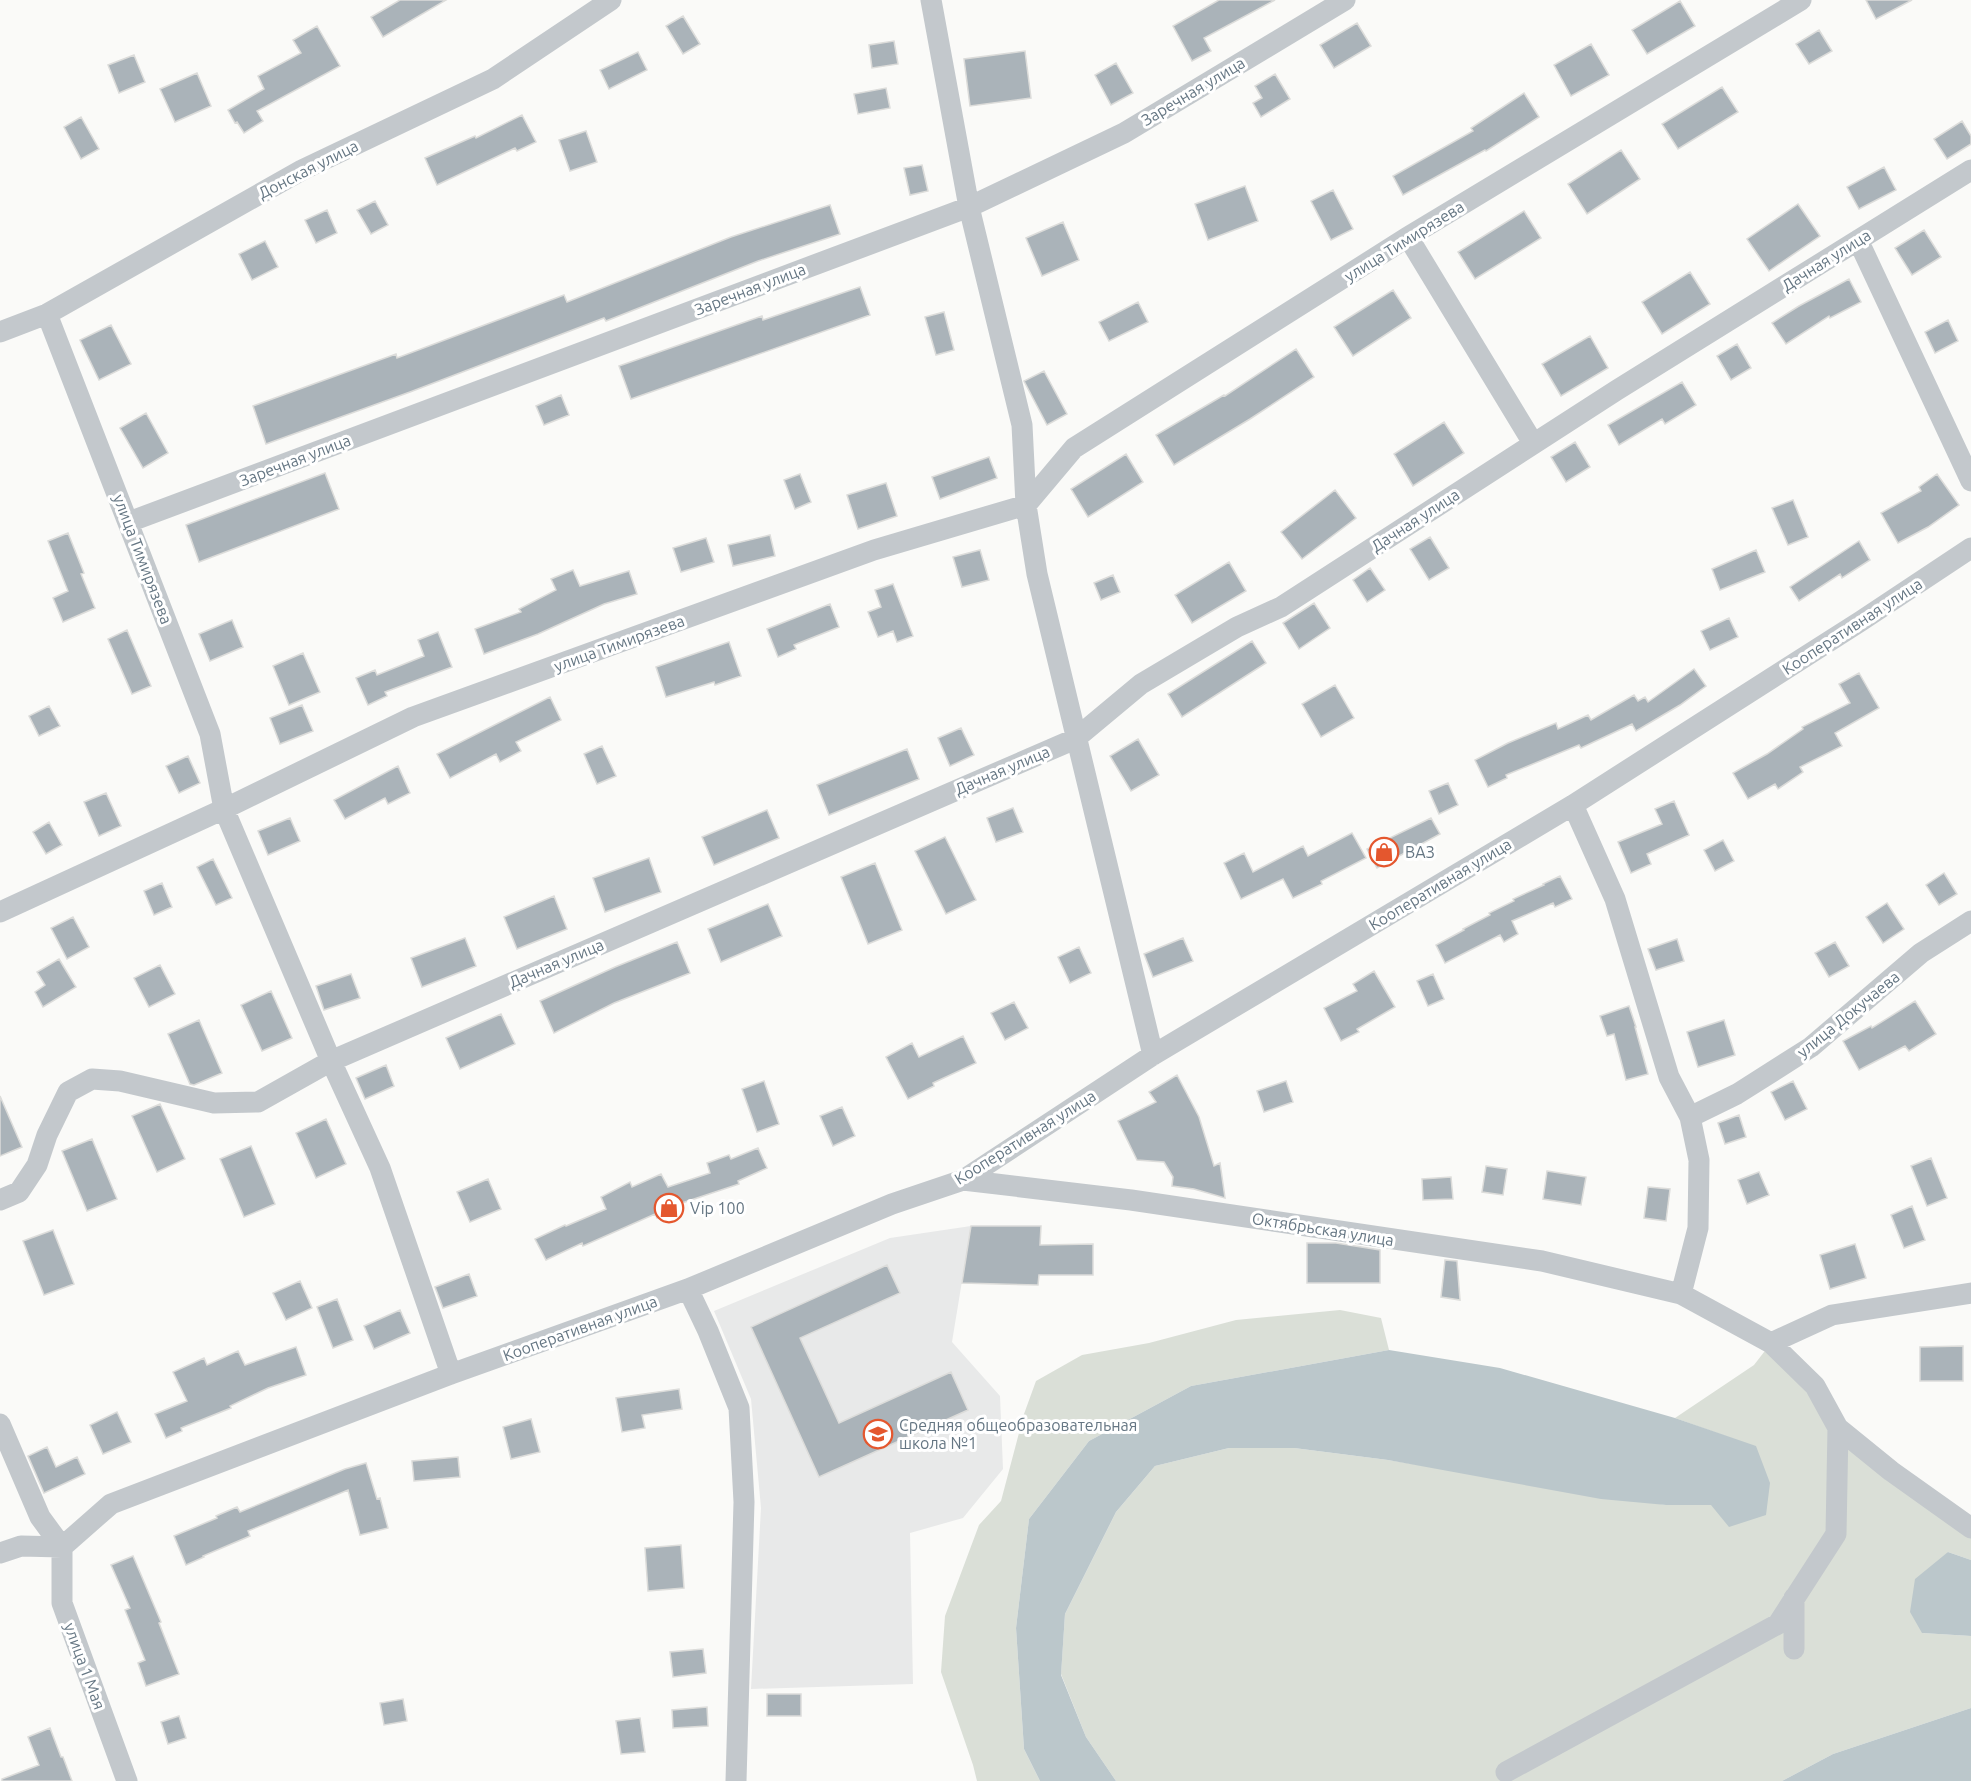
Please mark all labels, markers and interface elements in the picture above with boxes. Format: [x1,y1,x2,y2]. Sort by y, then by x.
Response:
street label: Заречная улица [1138,53,1248,129]
street label: Донская улица [255,136,361,202]
street label: улица Тимирязева [1341,197,1467,285]
street label: Дачная улица [1778,225,1874,295]
street label: Заречная улица [692,260,808,318]
street label: Заречная улица [237,431,353,489]
street label: Дачная улица [1368,485,1462,555]
street label: улица Тимирязева [110,492,176,626]
street label: Кооперативная улица [1779,574,1925,678]
street label: улица Тимирязева [551,611,687,675]
street label: Дачная улица [952,742,1052,798]
street label: Кооперативная улица [1366,834,1514,934]
shop icon: ВАЗ [1368,836,1400,868]
place label: ВАЗ [1405,843,1435,861]
street label: Дачная улица [506,935,606,991]
street label: улица Докучаева [1793,967,1903,1061]
street label: Кооперативная улица [951,1086,1099,1188]
shop icon: Vip 100 [653,1192,685,1224]
place label: Vip 100 [690,1199,745,1217]
street label: Октябрьская улица [1251,1209,1395,1249]
street label: Кооперативная улица [500,1292,660,1364]
place label: Средняя общеобразовательная школа №1 [899,1416,1137,1452]
school or university icon: Средняя общеобразовательная школа №1 [862,1418,894,1450]
street label: улица 1 Мая [61,1620,109,1712]

